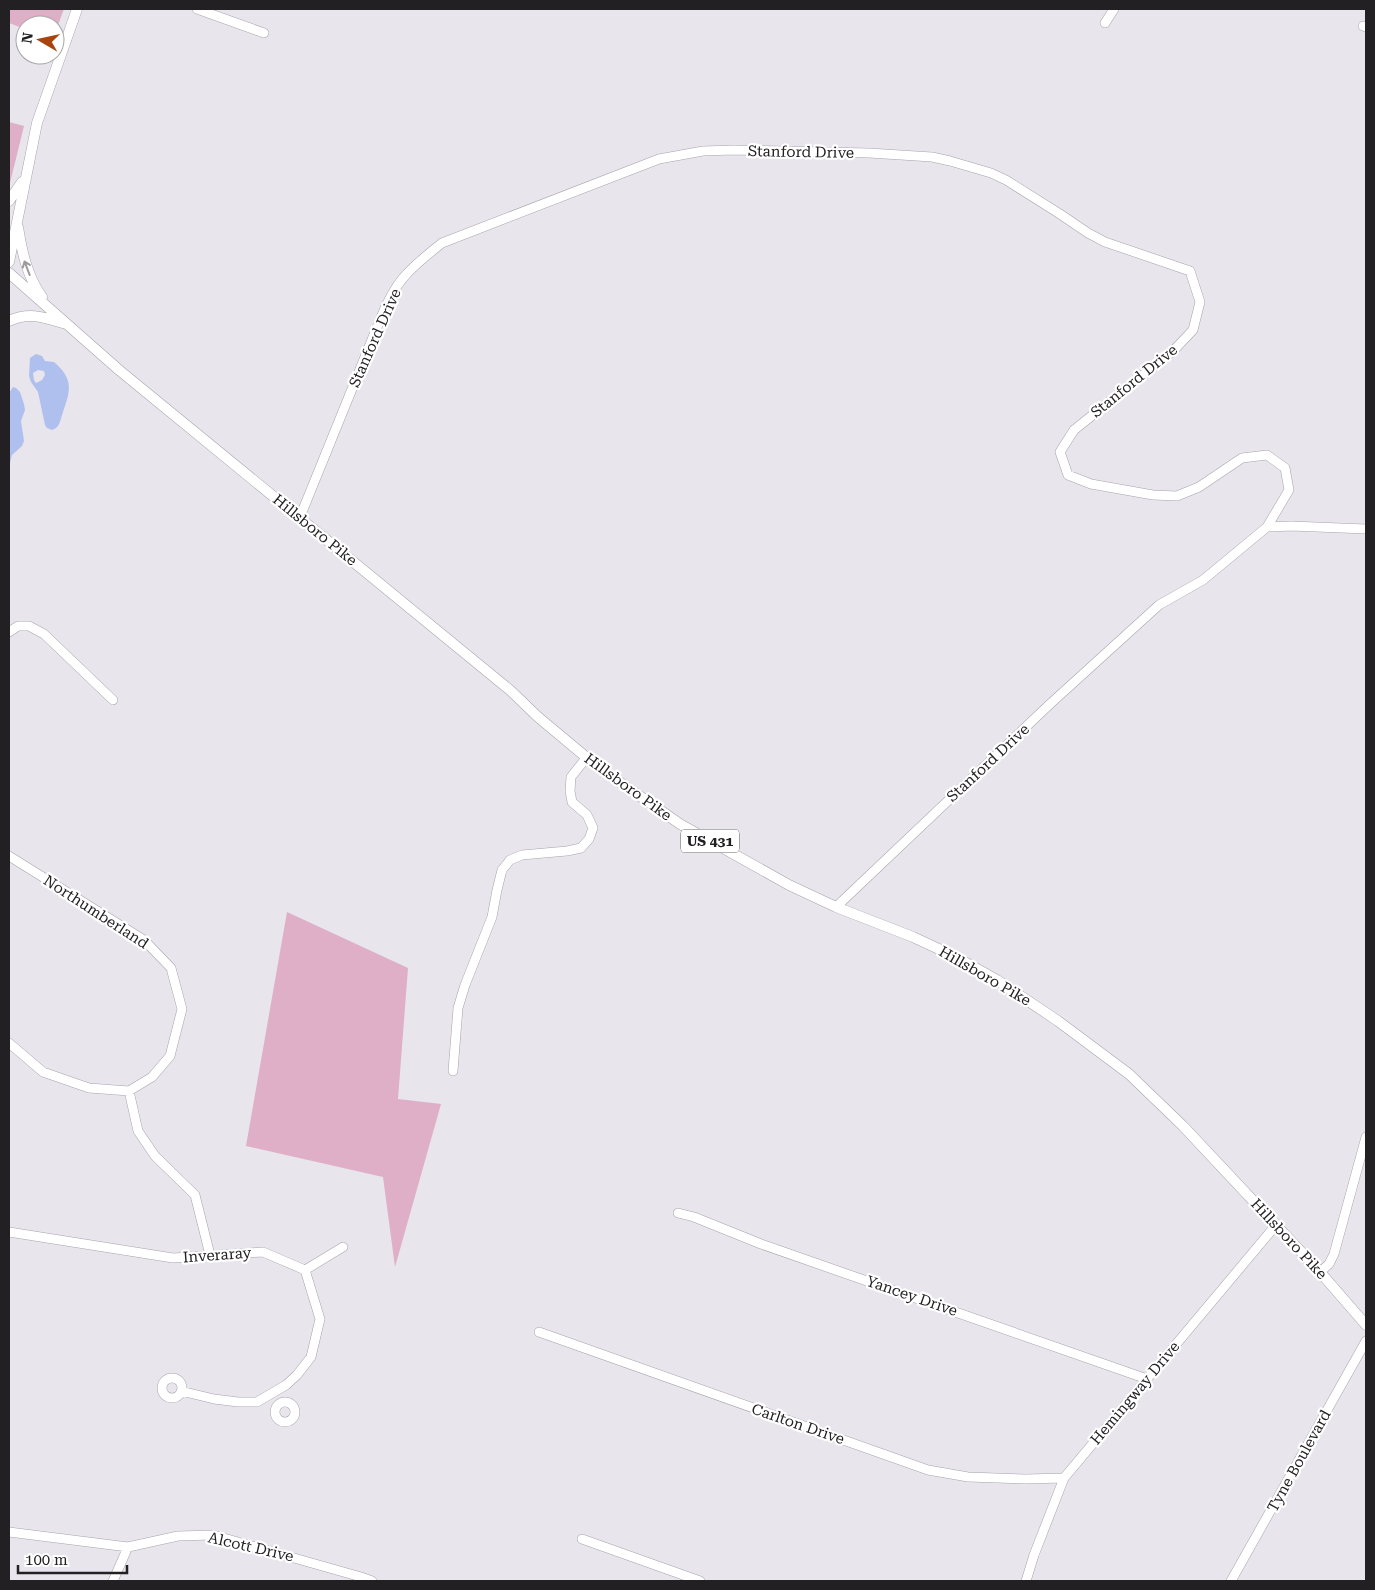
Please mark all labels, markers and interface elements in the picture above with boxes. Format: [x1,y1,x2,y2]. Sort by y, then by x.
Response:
north arrow [15,15,65,65]
text: N [18,31,36,45]
street label: Stanford Drive [748,142,854,162]
one-way arrow [22,261,31,277]
street label: Stanford Drive [345,286,405,390]
street label: Stanford Drive [1087,341,1181,421]
street label: Hillsboro Pike [269,490,361,570]
street label: Stanford Drive [943,720,1033,806]
street label: Hillsboro Pike [581,749,675,825]
road number: US 431 [681,829,739,852]
street label: Northumberland [40,871,152,953]
street label: Hillsboro Pike [936,942,1034,1010]
street label: Hillsboro Pike [1247,1195,1331,1283]
street label: Inveraray [182,1244,252,1266]
street label: Yancey Drive [864,1272,960,1320]
street label: Hemingway Drive [1087,1338,1183,1448]
street label: Carlton Drive [749,1400,847,1448]
street label: Tyne Boulevard [1263,1406,1335,1515]
street label: Alcott Drive [206,1528,296,1566]
scale bar [18,1542,126,1574]
text: 100 m [25,1551,68,1569]

